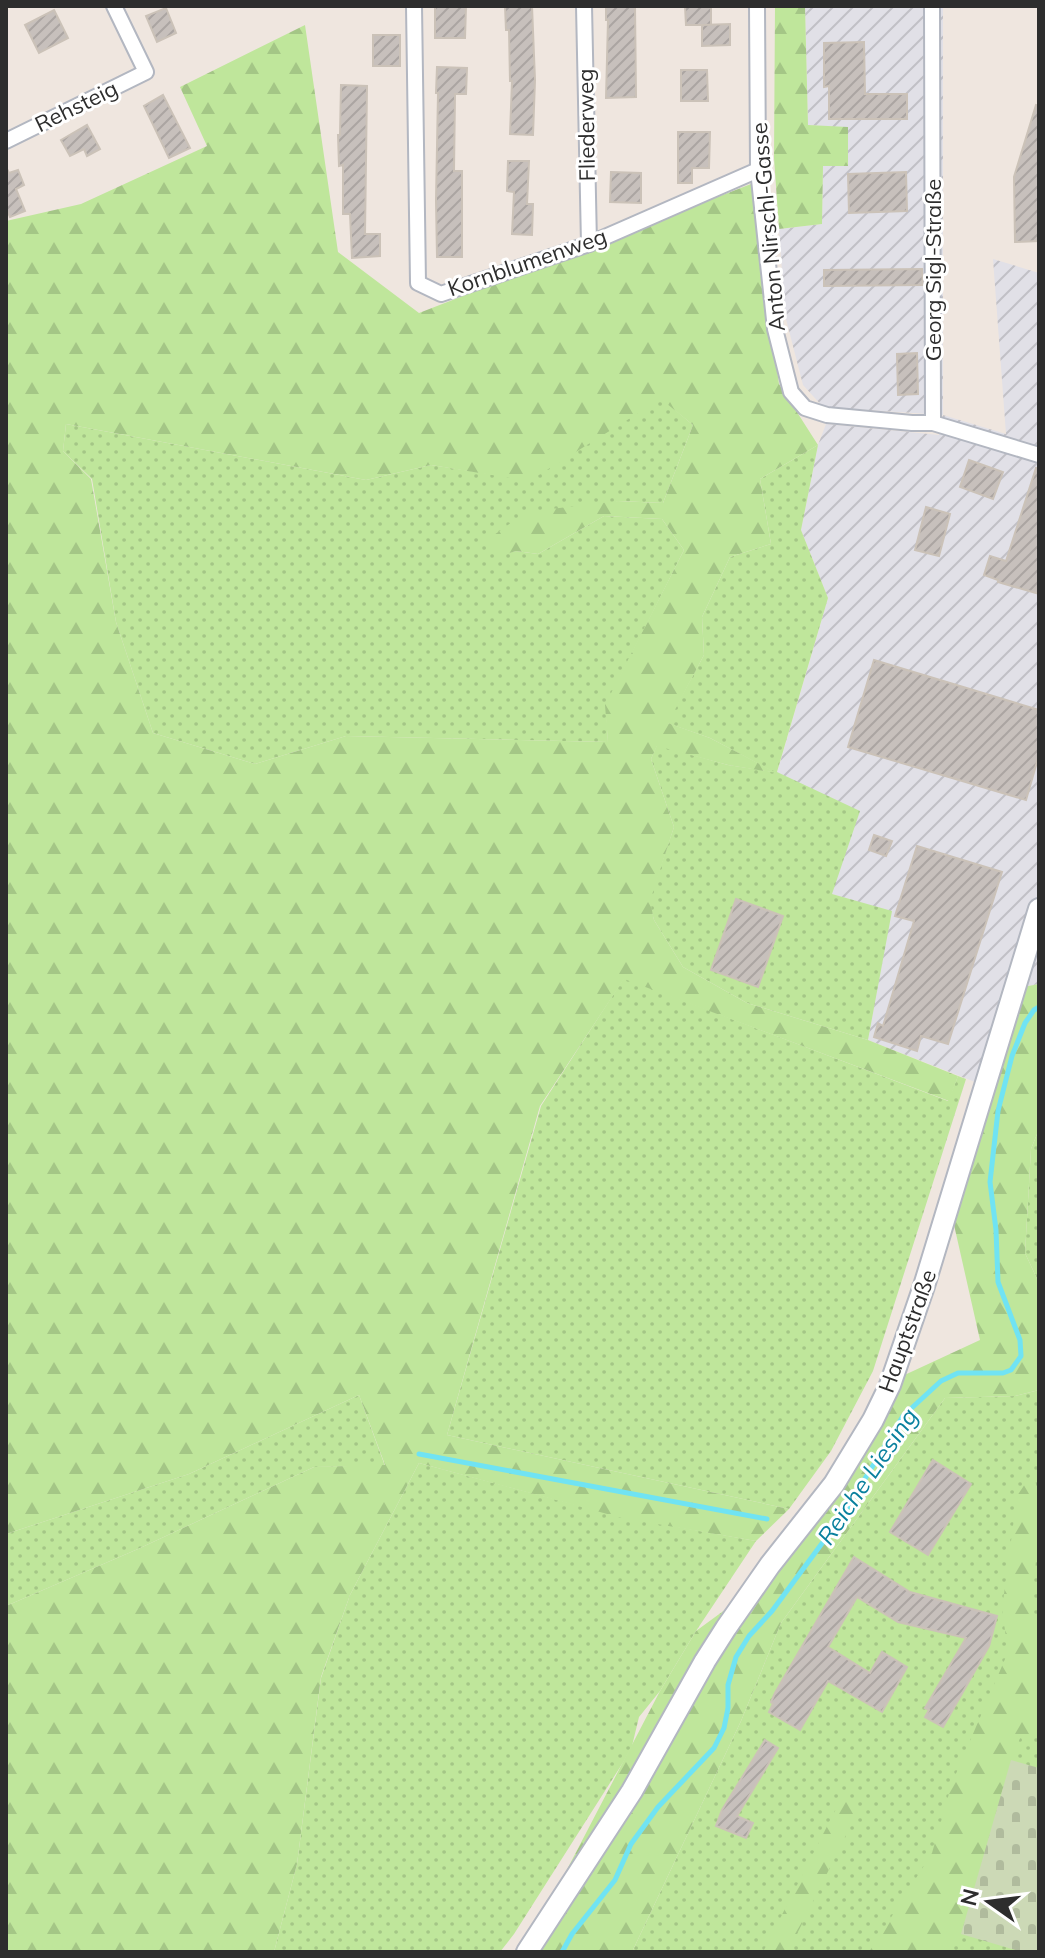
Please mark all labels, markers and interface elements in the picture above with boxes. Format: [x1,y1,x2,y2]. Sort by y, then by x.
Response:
street label: Fliederweg [571,68,601,182]
street label: Rehsteig [30,74,122,138]
street label: Anton Nirschl-Gasse [745,121,791,333]
street label: Georg Sigl-Straße [919,179,947,361]
street label: Kornblumenweg [444,222,610,302]
street label: Hauptstraße [872,1266,942,1396]
water label: Reiche Liesing [810,1402,924,1550]
north arrow [949,1862,1029,1942]
text: N [954,1886,985,1909]

